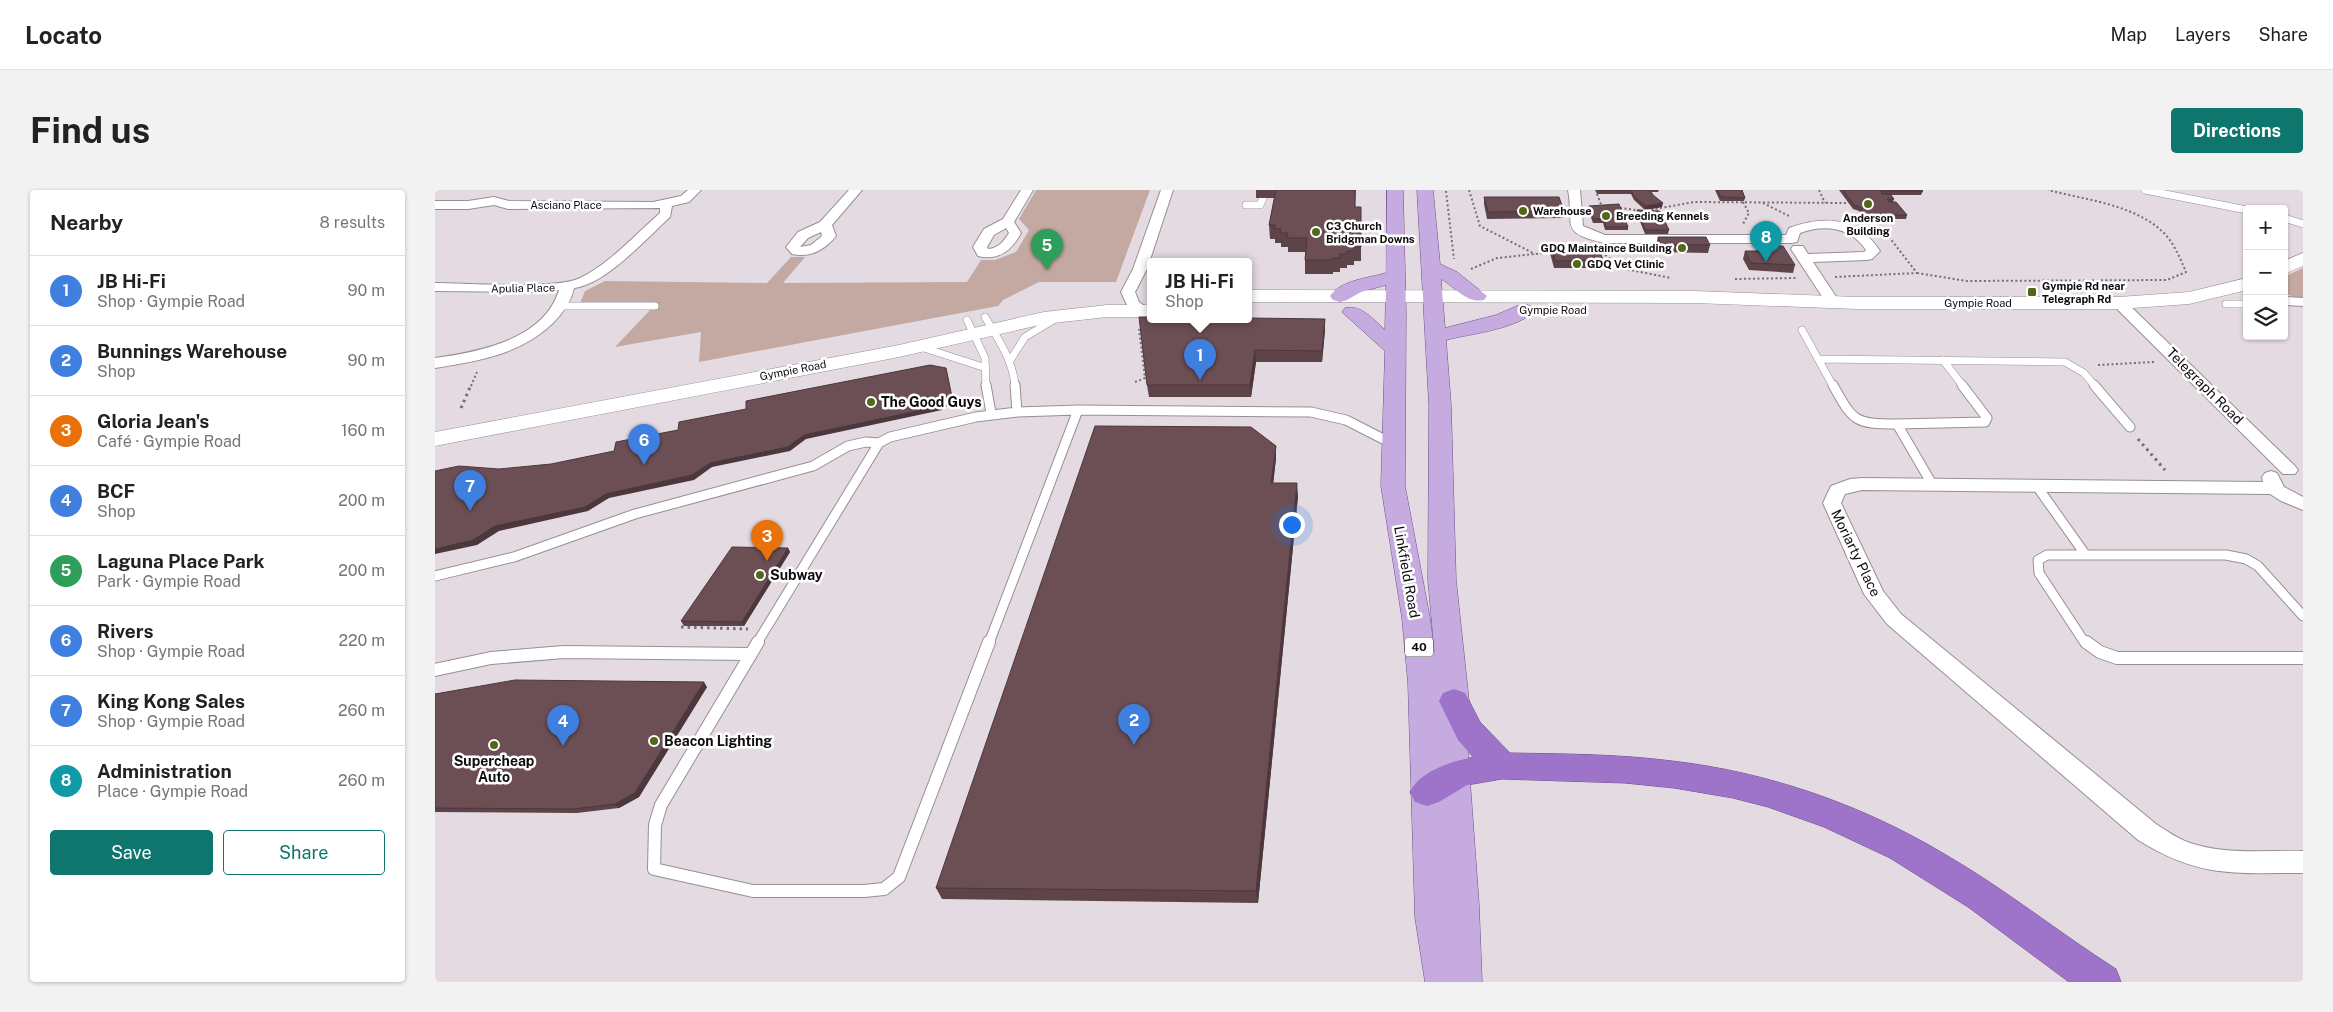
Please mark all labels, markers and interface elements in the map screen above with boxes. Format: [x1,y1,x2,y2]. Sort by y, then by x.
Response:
text: Locato [25,21,102,49]
text: Map [2111,24,2147,45]
text: Layers [2175,24,2231,45]
text: Share [2259,24,2308,45]
button: Directions [2171,108,2303,153]
text: Find us [30,110,150,151]
marker: Anderson Building [1862,198,1874,210]
street label: Asciano Place [530,199,602,211]
marker: Warehouse [1517,205,1529,217]
place label: Warehouse [1533,205,1592,217]
map controls [2243,205,2288,340]
button: + [2243,205,2288,250]
text: Nearby [50,210,123,235]
marker: Breeding Kennels [1600,210,1612,222]
place label: Breeding Kennels [1616,210,1709,222]
place label: Anderson Building [1843,212,1893,237]
text: 8 results [320,213,385,232]
place label: C3 Church Bridgman Downs [1326,220,1415,245]
pin: 8 [1750,221,1782,262]
marker: C3 Church Bridgman Downs [1310,226,1322,238]
pin: 5 [1031,229,1063,270]
place label: GDQ Maintaince Building [1541,242,1672,254]
marker: GDQ Maintaince Building [1676,242,1688,254]
button: − [2243,250,2288,295]
popup [1147,258,1252,323]
marker: GDQ Vet Clinic [1571,258,1583,270]
place label: GDQ Vet Clinic [1587,258,1664,270]
text: JB Hi-Fi [97,270,166,292]
text: JB Hi-Fi [1165,270,1234,292]
place label: Gympie Rd near Telegraph Rd [2042,280,2125,305]
text: 1 [63,281,69,300]
text: 90 m [348,281,385,300]
street label: Apulia Place [491,281,555,295]
marker: Gympie Rd near Telegraph Rd [2026,286,2038,298]
text: Shop · Gympie Road [97,292,245,311]
text: Shop [1165,292,1204,311]
button: layers [2243,295,2288,340]
street label: Gympie Road [1944,297,2012,309]
street label: Gympie Road [1519,304,1587,316]
pin: 1 [1184,339,1216,380]
text: Bunnings Warehouse [97,340,287,362]
street label: Telegraph Road [2163,344,2247,428]
text: 2 [61,351,71,370]
text: 90 m [348,351,385,370]
street label: Gympie Road [759,358,827,382]
text: Shop [97,362,136,381]
place label: The Good Guys [881,394,982,410]
marker: The Good Guys [865,396,877,408]
text: Gloria Jean's [97,410,209,432]
text: 3 [61,421,71,440]
text: 160 m [341,421,385,440]
pin: 6 [628,424,660,465]
text: Café · Gympie Road [97,432,241,451]
pin: 7 [454,470,486,511]
text: BCF [97,480,135,502]
text: 4 [61,491,71,510]
text: 200 m [338,491,385,510]
text: Shop [97,502,136,521]
street label: Moriarty Place [1828,507,1884,599]
your location [1279,512,1305,538]
pin: 3 [751,520,783,561]
street label: Linkfield Road [1391,525,1423,619]
text: Laguna Place Park [97,550,265,572]
text: 5 [61,561,71,580]
text: 200 m [338,561,385,580]
place label: Subway [770,567,823,583]
marker: Subway [754,569,766,581]
text: Park · Gympie Road [97,572,241,591]
text: Rivers [97,620,154,642]
text: 6 [61,631,71,650]
text: 220 m [338,631,385,650]
road number: 40 [1405,638,1433,657]
text: Shop · Gympie Road [97,642,245,661]
text: King Kong Sales [97,690,245,712]
text: 7 [61,701,71,720]
text: 260 m [338,701,385,720]
pin: 2 [1118,704,1150,745]
pin: 4 [547,705,579,746]
text: Shop · Gympie Road [97,712,245,731]
place label: Beacon Lighting [664,733,772,749]
marker: Beacon Lighting [648,735,660,747]
marker: Supercheap Auto [488,739,500,751]
place label: Supercheap Auto [454,753,534,785]
text: Administration [97,760,232,782]
text: 8 [61,771,71,790]
text: 260 m [338,771,385,790]
text: Place · Gympie Road [97,782,248,801]
button: Save [50,830,213,875]
button: Share [223,830,385,875]

